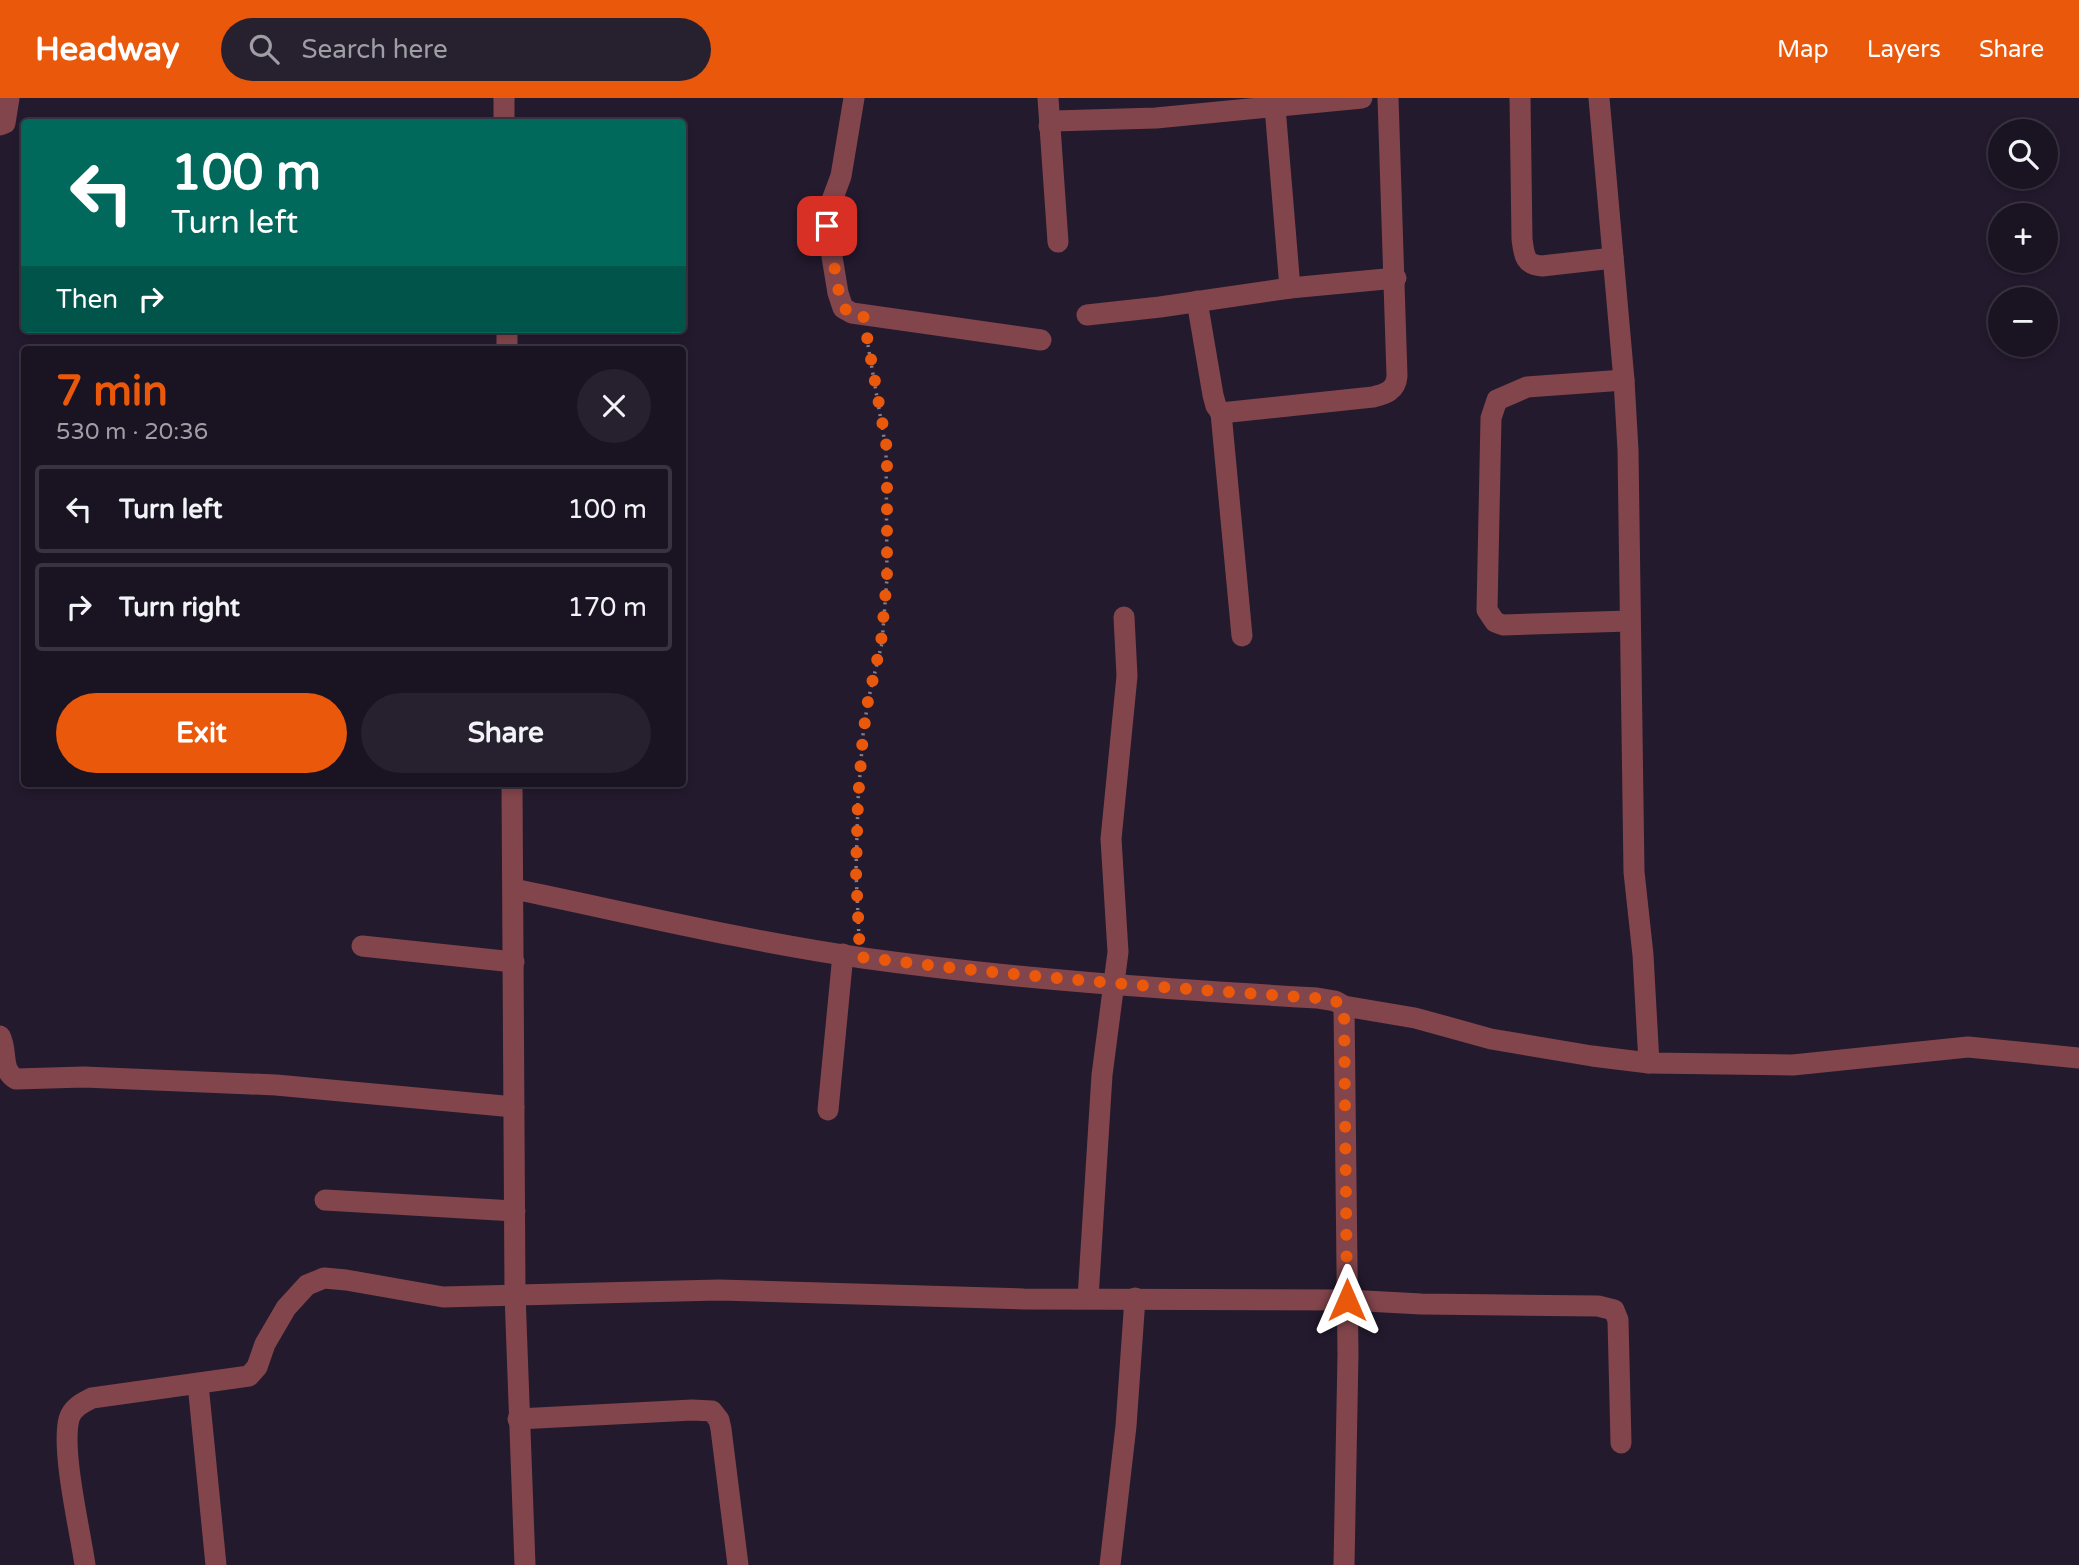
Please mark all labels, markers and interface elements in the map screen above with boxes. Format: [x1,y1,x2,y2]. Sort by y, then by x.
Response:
search box [221,18,711,81]
text: Headway [35,30,179,69]
icon: search [245,30,283,68]
text: Search here [301,34,448,65]
text: Map [1777,35,1829,64]
text: Layers [1867,35,1941,64]
text: Share [1979,35,2044,64]
map controls [1988,119,2058,357]
button: search [1988,119,2058,189]
text: 100 m [171,144,321,203]
icon: left [56,147,147,238]
pin [797,196,857,256]
button: + [1988,203,2058,273]
text: Turn left [171,204,298,242]
icon: arrive [808,207,846,245]
icon: right [132,280,170,318]
text: Then [56,284,118,315]
button: − [1988,287,2058,357]
text: 7 min [56,366,168,417]
button: close [577,369,651,443]
text: 530 m · 20:36 [56,418,208,446]
icon: left [60,490,98,528]
text: Turn left [119,494,222,525]
text: 100 m [567,494,647,525]
icon: right [60,588,98,626]
text: Turn right [119,592,240,623]
text: 170 m [567,592,647,623]
button: Exit [56,693,347,773]
button: Share [361,693,651,773]
position arrow [1310,1263,1384,1337]

